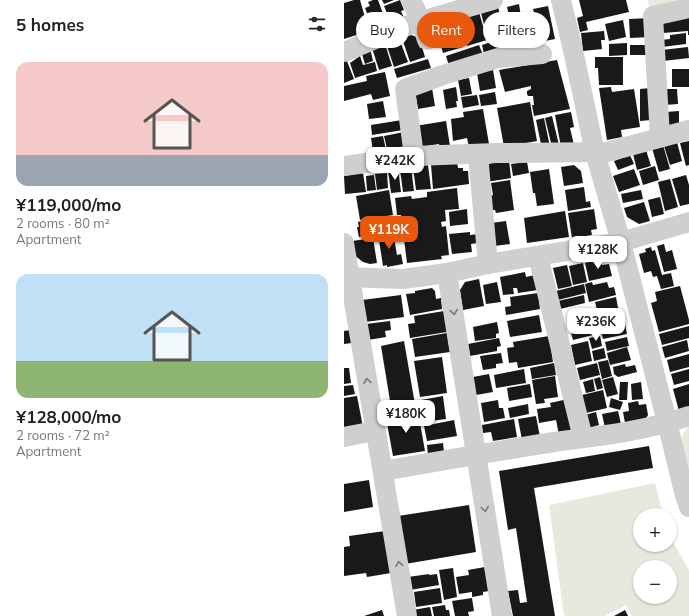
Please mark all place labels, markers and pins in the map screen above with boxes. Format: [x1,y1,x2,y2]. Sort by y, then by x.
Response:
pin: ¥242K [367,147,423,181]
pin: ¥119K [361,216,417,250]
pin: ¥128K [570,236,626,270]
pin: ¥236K [568,308,624,342]
pin: ¥180K [378,400,434,434]

